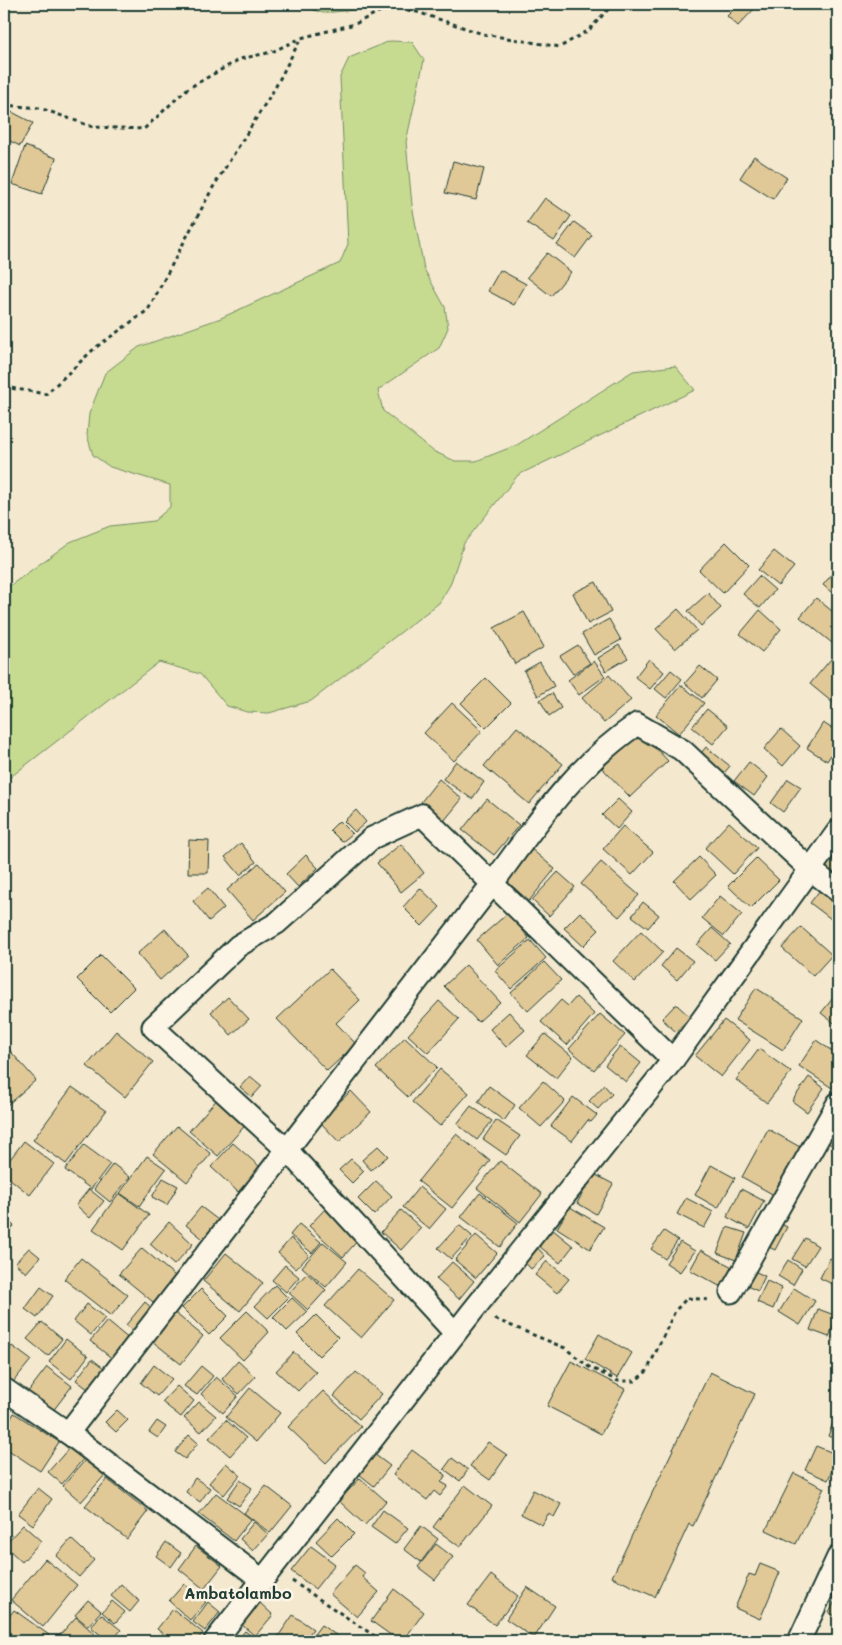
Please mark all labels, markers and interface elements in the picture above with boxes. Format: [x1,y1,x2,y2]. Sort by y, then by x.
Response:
district label: Ambatolambo [184,1582,292,1603]

